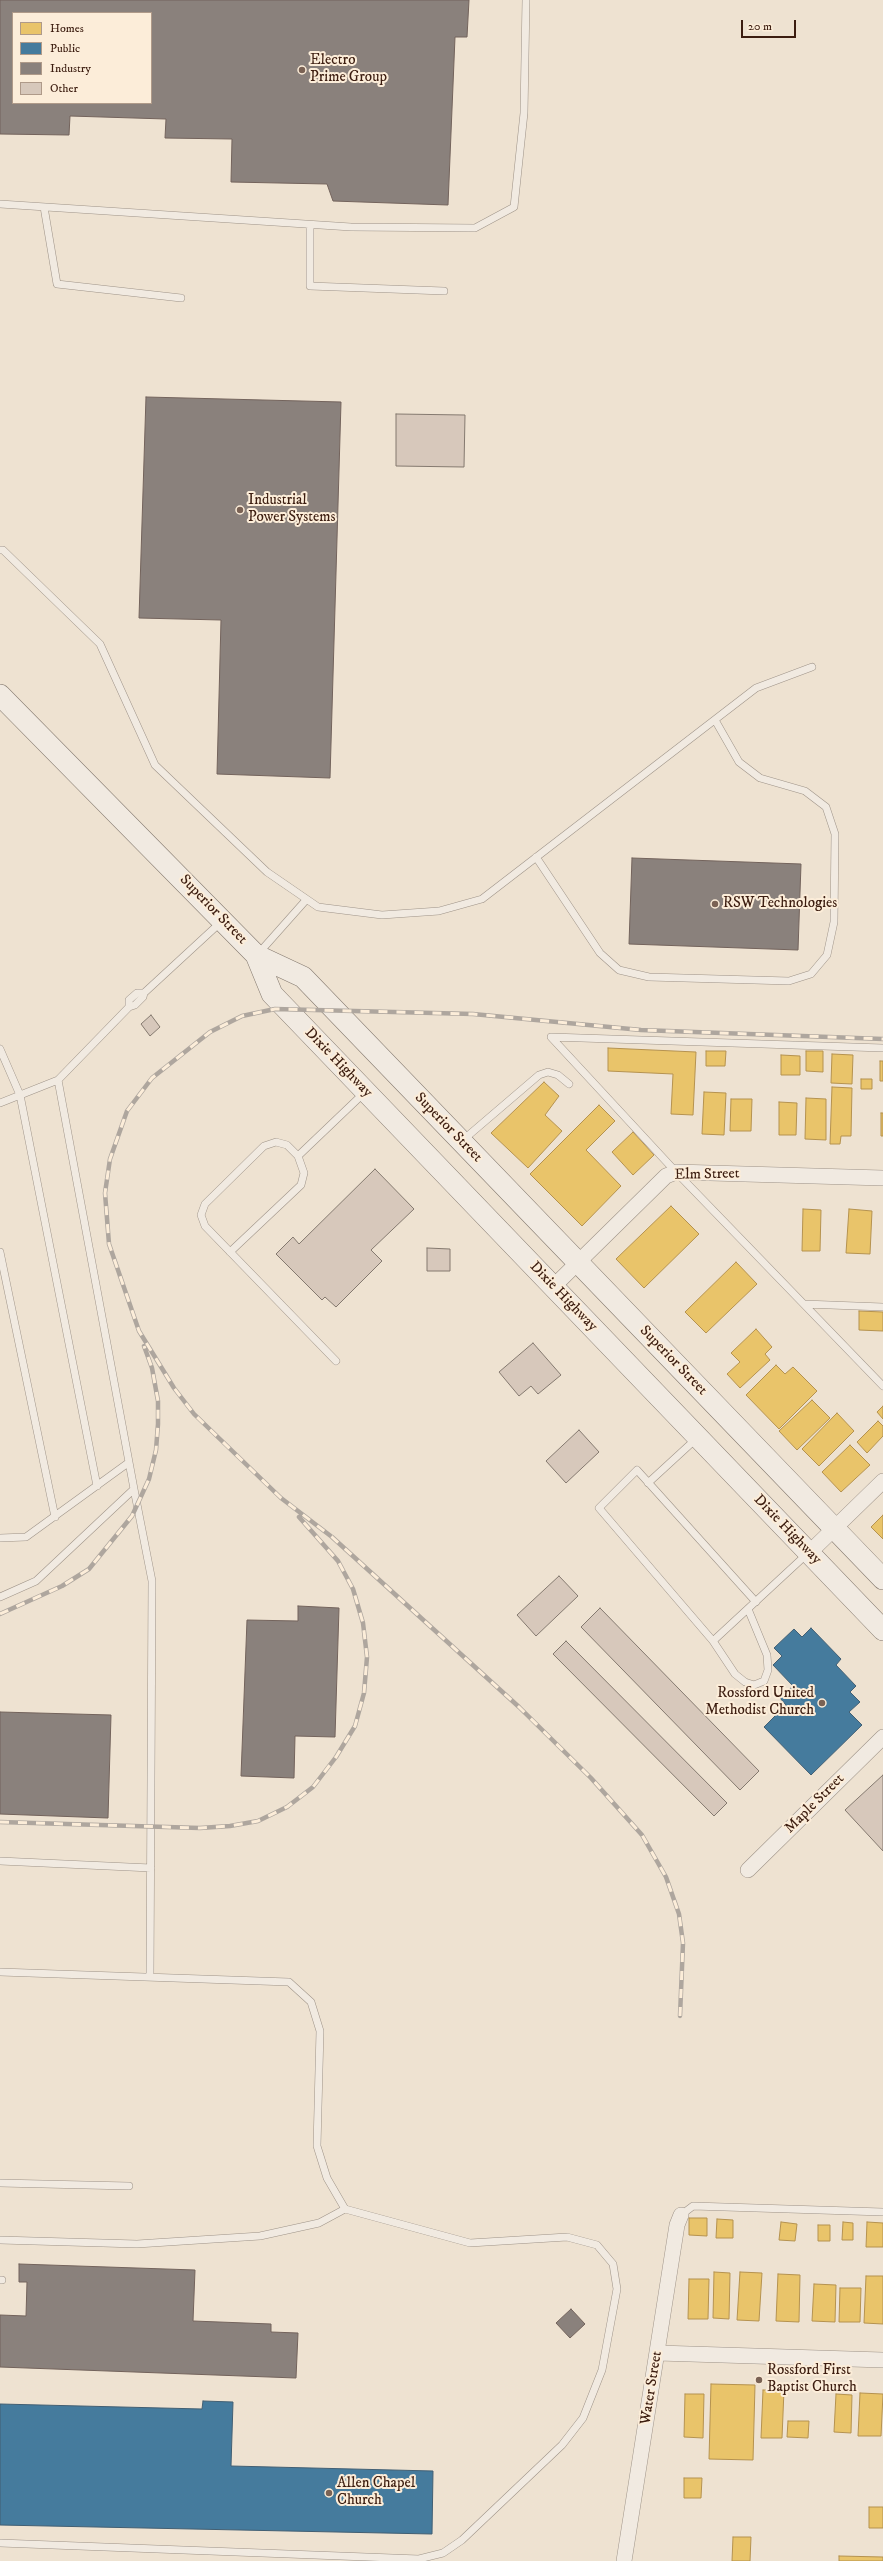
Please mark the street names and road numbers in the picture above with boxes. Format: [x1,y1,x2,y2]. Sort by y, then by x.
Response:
street label: Superior Street [175,871,251,949]
street label: Dixie Highway [300,1024,376,1102]
street label: Superior Street [410,1089,486,1167]
street label: Elm Street [674,1165,740,1185]
street label: Dixie Highway [525,1258,601,1336]
street label: Superior Street [635,1322,711,1400]
street label: Dixie Highway [749,1491,825,1569]
street label: Maple Street [781,1770,849,1838]
street label: Water Street [637,2350,667,2426]

